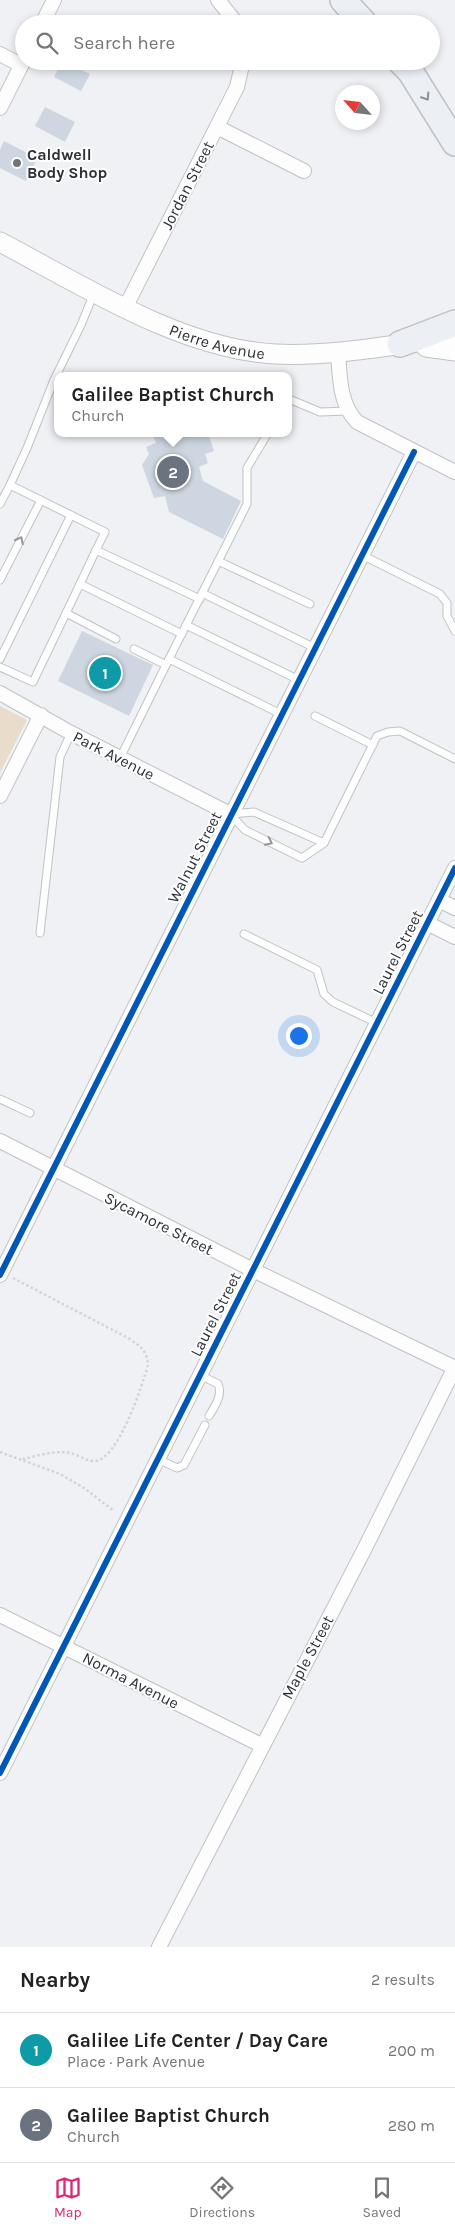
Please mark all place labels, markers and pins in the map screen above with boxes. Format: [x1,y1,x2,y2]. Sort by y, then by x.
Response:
place label: Caldwell Body Shop [27,145,108,182]
marker: Caldwell Body Shop [11,157,23,169]
pin: 2 [157,453,189,491]
pin: 1 [89,654,121,692]

